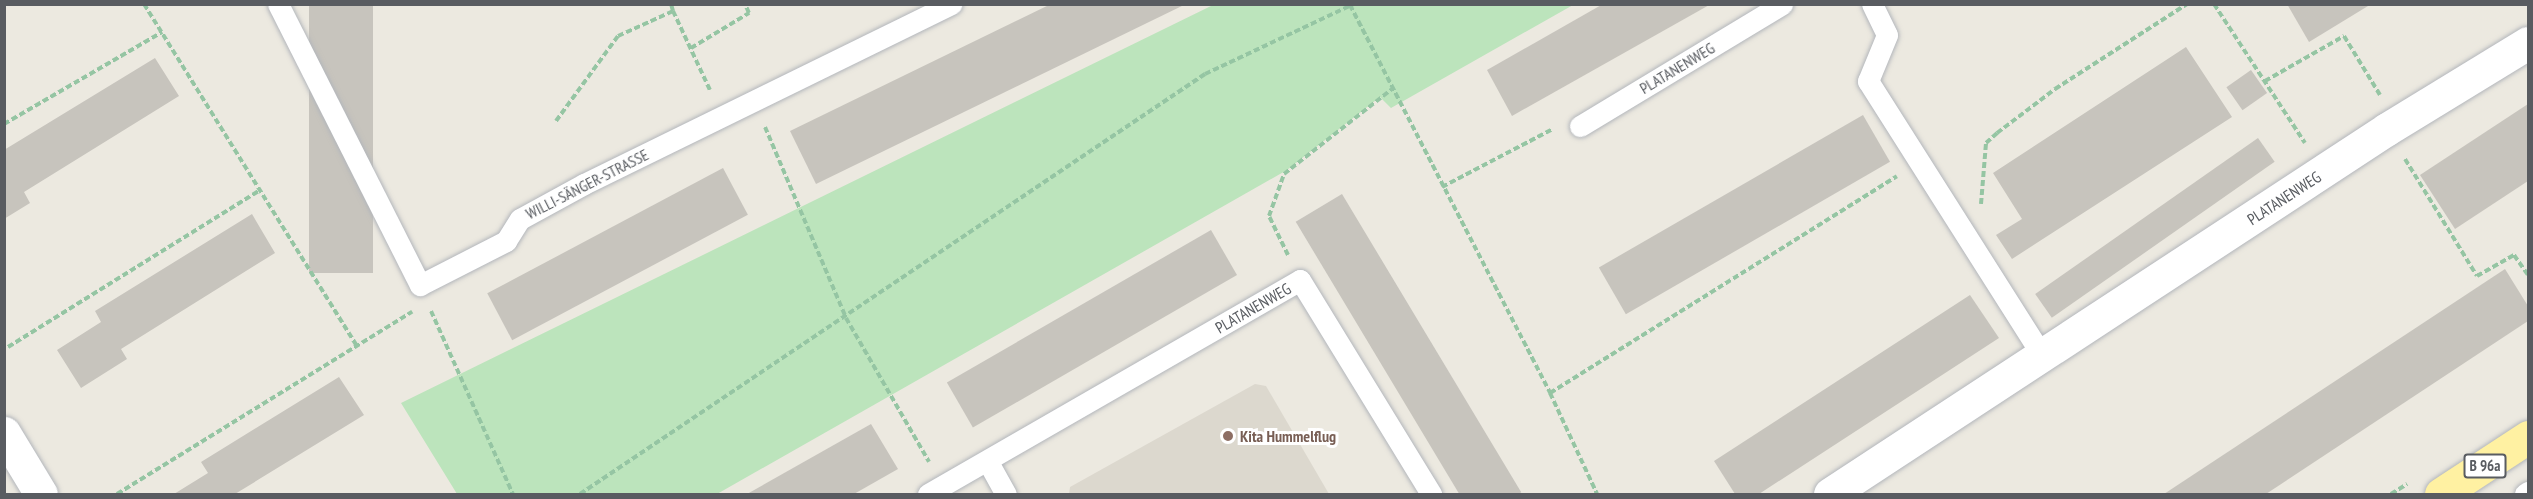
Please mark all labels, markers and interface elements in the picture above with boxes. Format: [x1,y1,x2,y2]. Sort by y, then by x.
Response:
street label: PLATANENWEG [1636,38,1718,98]
street label: WILLI-SÄNGER-STRASSE [522,145,652,223]
street label: PLATANENWEG [2244,167,2324,229]
street label: PLATANENWEG [1212,279,1294,337]
place label: Kita Hummelflug [1240,426,1336,446]
marker: Kita Hummelflug [1221,429,1235,443]
road number: B 96a [2462,454,2508,478]

